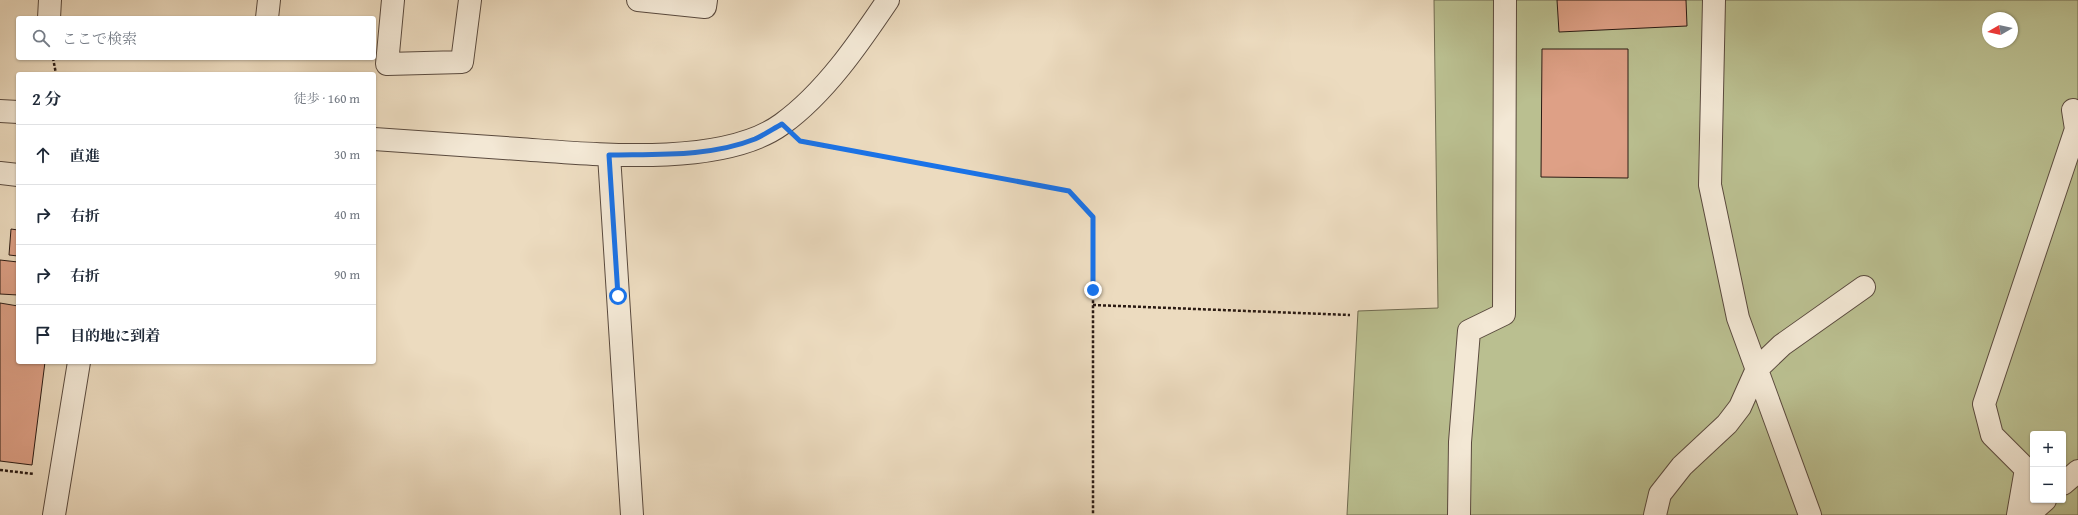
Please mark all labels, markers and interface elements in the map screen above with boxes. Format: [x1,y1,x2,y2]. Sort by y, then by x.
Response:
north arrow [1982,12,2018,48]
search box [16,16,376,60]
icon: search [30,27,52,49]
text: ここで検索 [62,28,137,49]
text: 2 分 [32,86,62,111]
text: 徒歩 · 160 m [294,89,360,108]
icon: ahead [32,144,54,166]
text: 直進 [70,145,100,166]
text: 30 m [334,145,360,164]
icon: right [32,204,54,226]
text: 右折 [70,205,100,226]
text: 40 m [334,205,360,224]
icon: right [32,264,54,286]
text: 右折 [70,265,100,286]
text: 90 m [334,265,360,284]
route end [1084,281,1102,299]
route start [609,287,627,305]
icon: arrive [32,324,54,346]
text: 目的地に到着 [70,325,160,346]
map controls [2030,431,2066,503]
button: + [2030,431,2066,467]
button: − [2030,467,2066,503]

